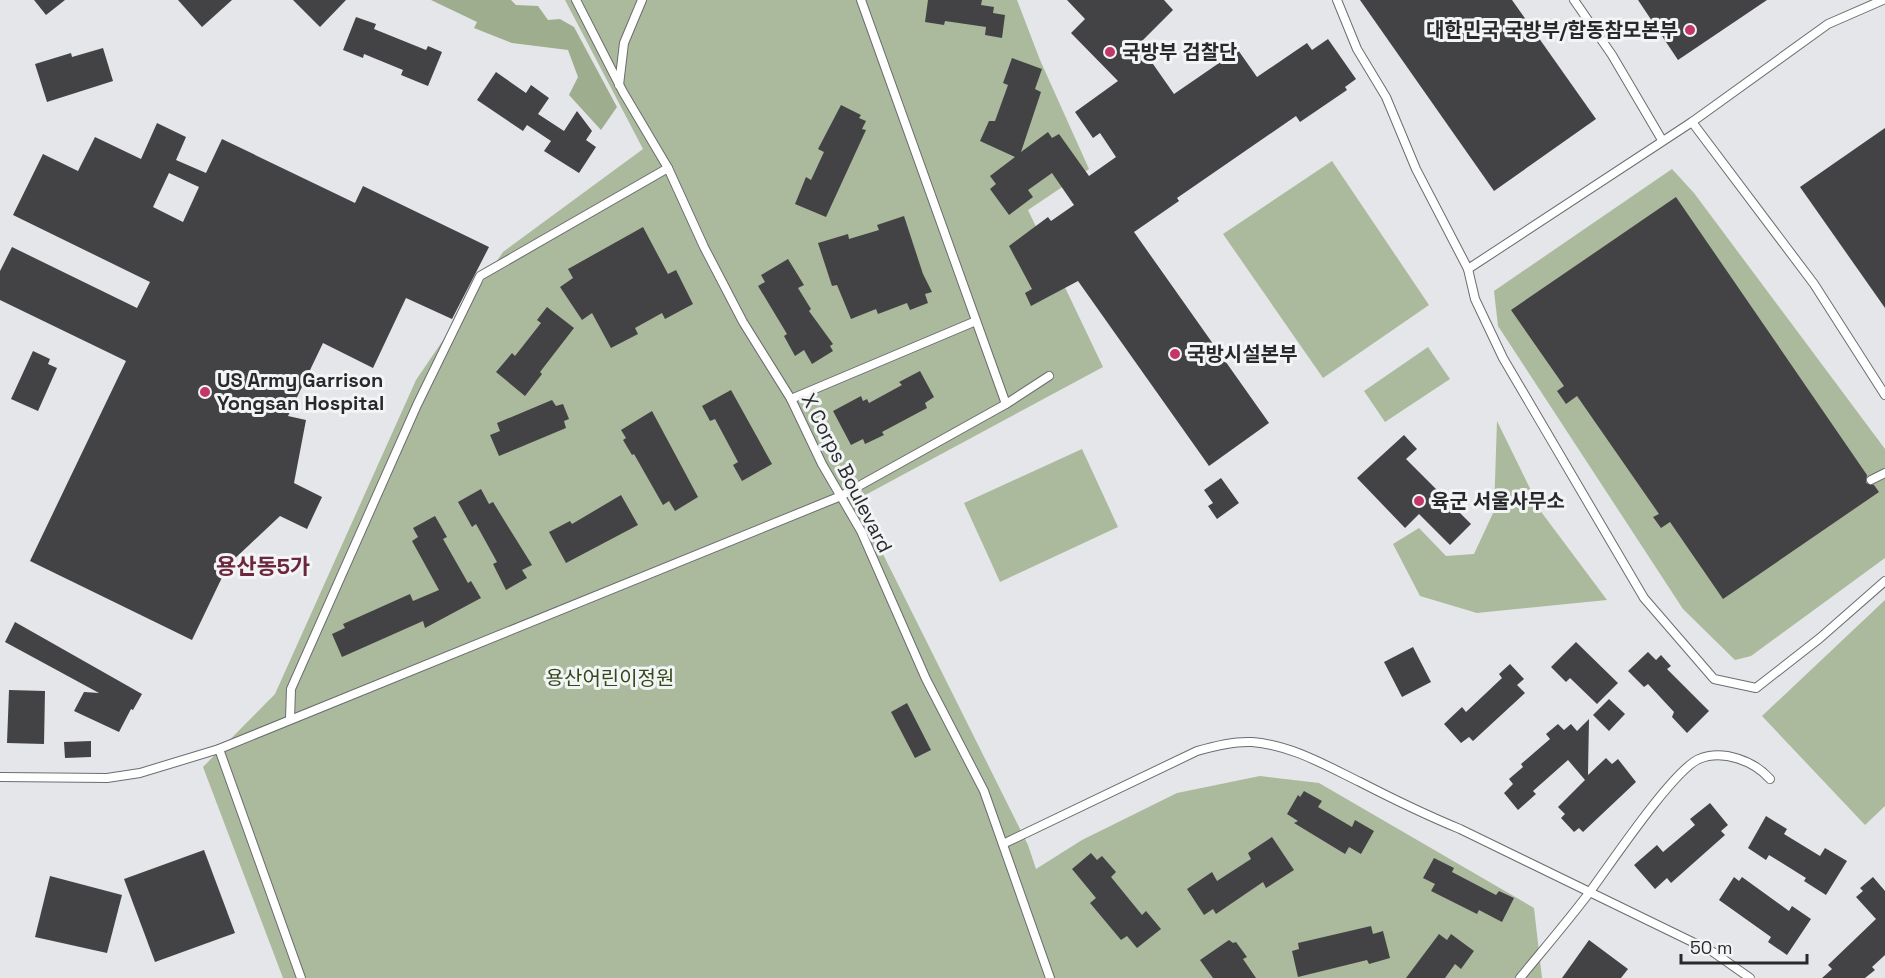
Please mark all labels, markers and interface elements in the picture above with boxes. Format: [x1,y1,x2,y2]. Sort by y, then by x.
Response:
place label: 대한민국 국방부/합동참모본부 [1426,17,1678,43]
marker: 대한민국 국방부/합동참모본부 [1683,23,1697,37]
place label: 국방부 검찰단 [1122,39,1237,65]
marker: 국방부 검찰단 [1103,45,1117,59]
place label: 국방시설본부 [1187,341,1297,367]
marker: 국방시설본부 [1168,347,1182,361]
place label: US Army Garrison Yongsan Hospital [217,367,384,416]
marker: US Army Garrison Yongsan Hospital [198,385,212,399]
street label: X Corps Boulevard [796,389,898,557]
place label: 육군 서울사무소 [1431,488,1565,514]
marker: 육군 서울사무소 [1412,494,1426,508]
district label: 용산동5가 [216,552,310,580]
park label: 용산어린이정원 [546,665,674,691]
scale bar [1681,927,1807,965]
text: 50 m [1690,936,1732,959]

